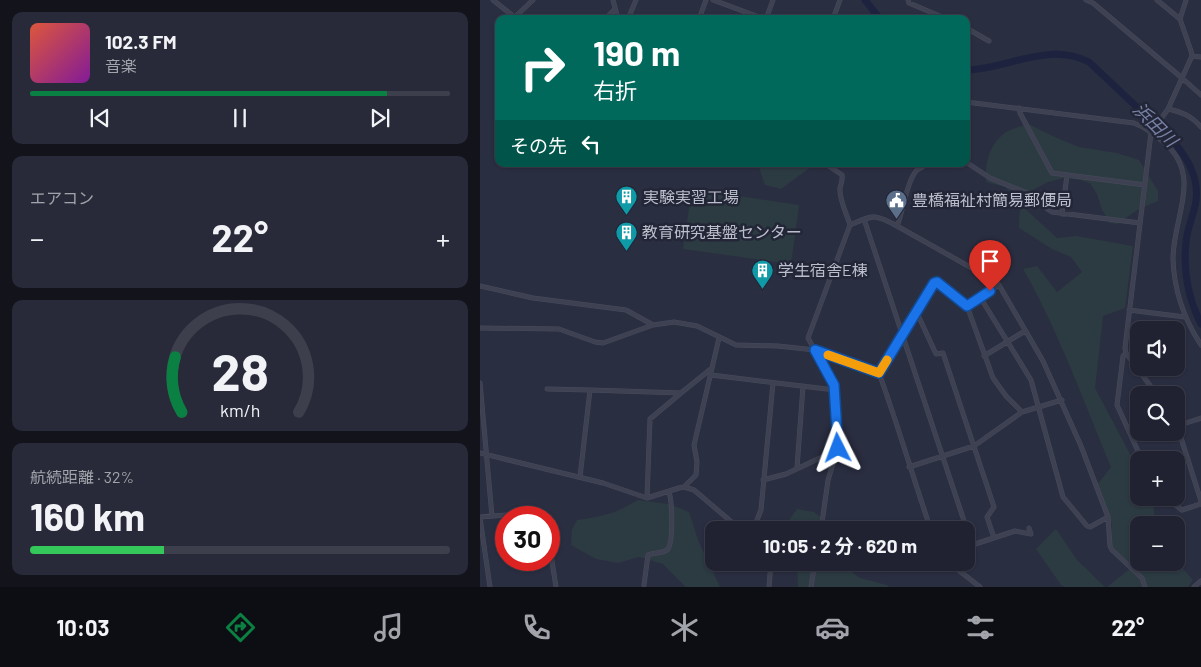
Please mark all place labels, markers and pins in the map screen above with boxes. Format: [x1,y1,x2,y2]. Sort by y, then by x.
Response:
building icon: 実験実習工場 [615,185,639,216]
place label: 実験実習工場 [643,187,739,206]
public building icon: 豊橋福祉村簡易郵便局 [884,188,908,219]
place label: 豊橋福祉村簡易郵便局 [912,190,1072,209]
building icon: 教育研究基盤センター [614,220,638,251]
place label: 教育研究基盤センター [642,222,802,241]
pin [969,240,1011,291]
building icon: 学生宿舎E棟 [750,258,774,289]
place label: 学生宿舎E棟 [778,260,868,279]

